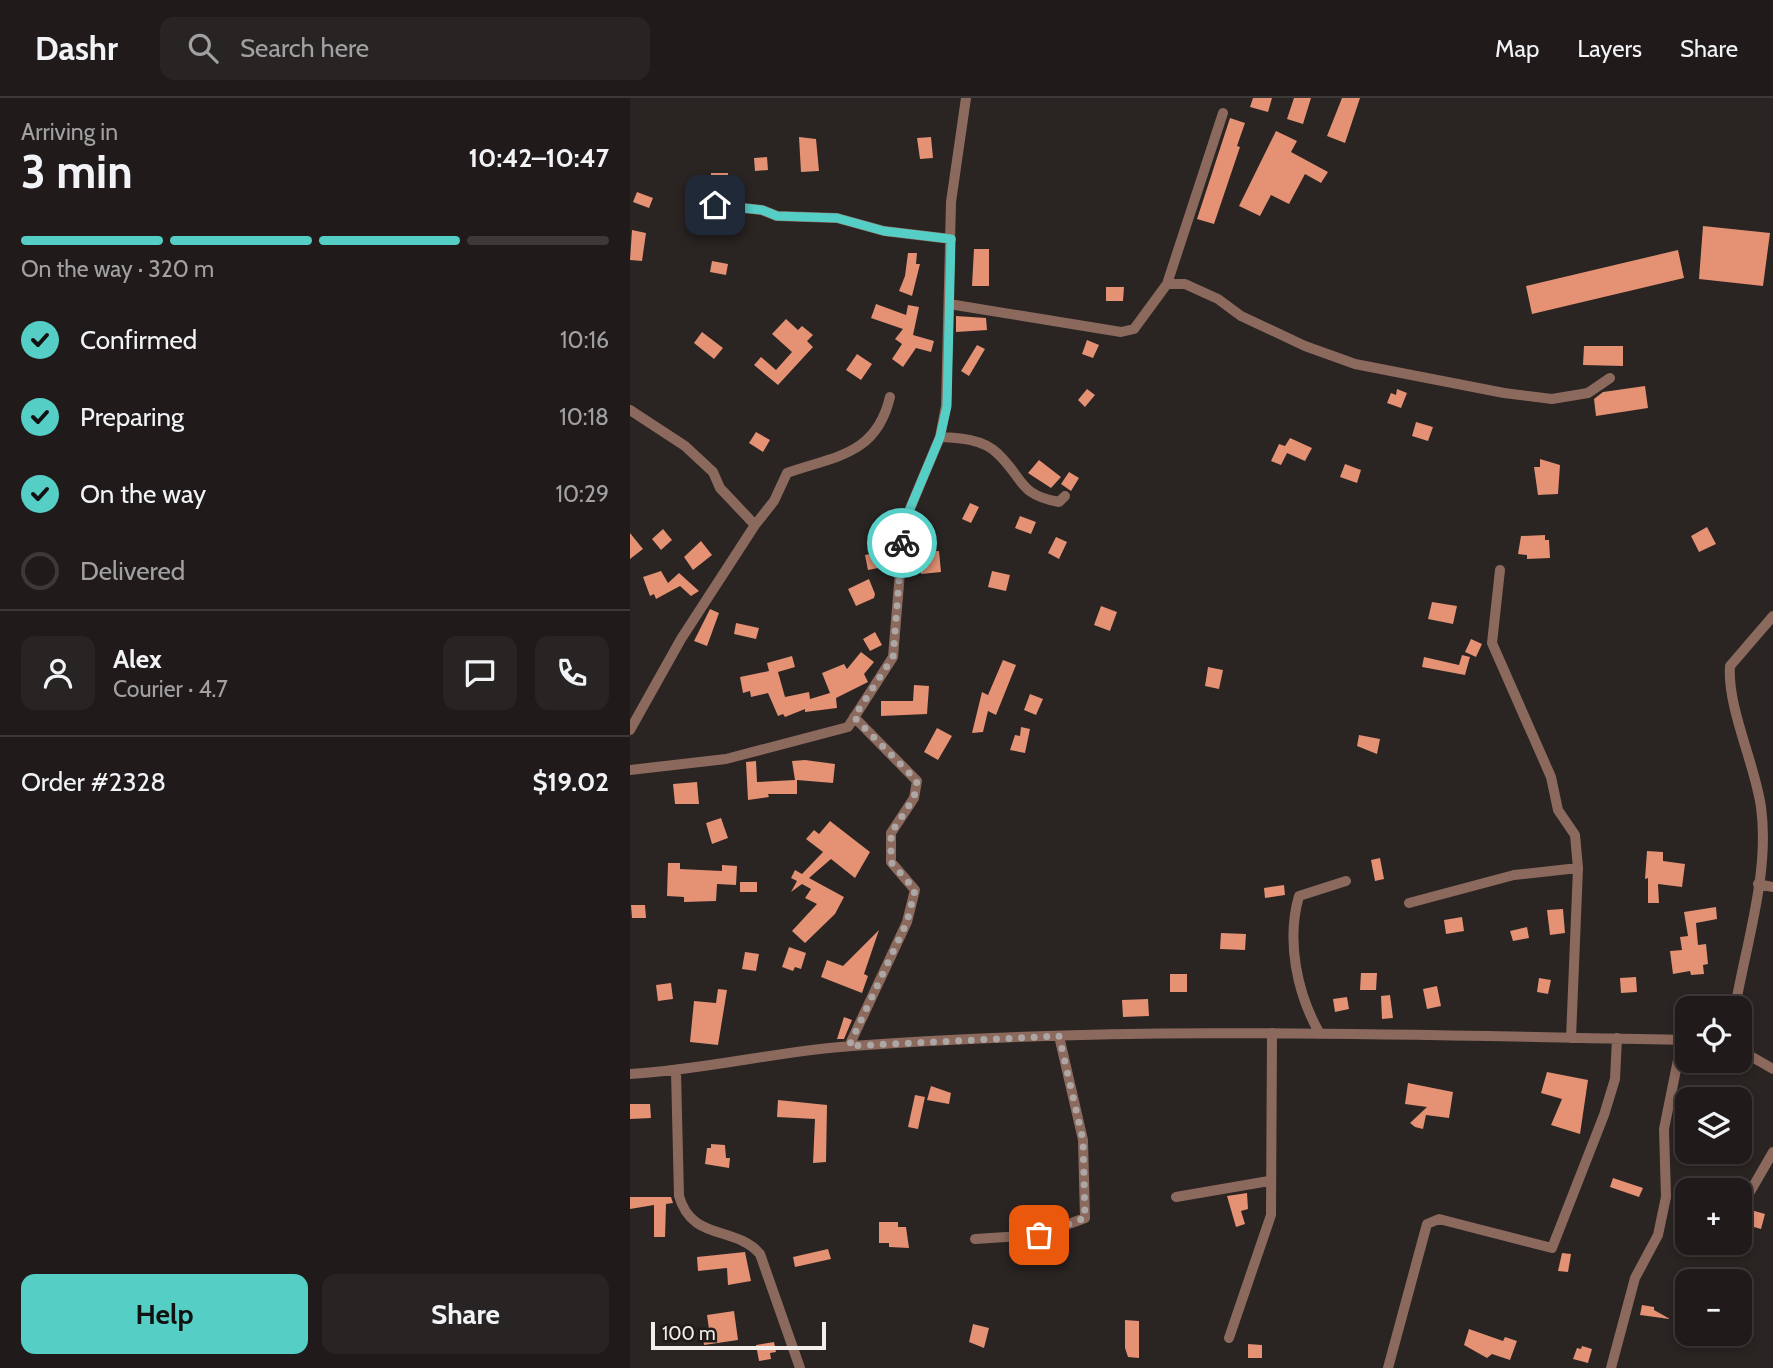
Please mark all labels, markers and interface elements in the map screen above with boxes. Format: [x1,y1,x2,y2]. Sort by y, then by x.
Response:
search box [160,17,650,80]
text: Dashr [35,28,118,68]
icon: search [184,29,222,67]
text: Search here [240,32,369,64]
text: Map [1495,34,1539,63]
text: Layers [1577,34,1642,63]
text: Share [1680,34,1738,63]
text: Arriving in [21,118,118,146]
text: 10:42–10:47 [469,142,609,174]
text: 3 min [21,144,133,200]
pin [685,175,745,235]
icon: home [696,186,734,224]
text: On the way · 320 m [21,255,214,283]
icon: check [21,321,59,359]
text: Confirmed [80,324,197,356]
text: 10:16 [560,326,609,354]
icon: check [21,398,59,436]
text: Preparing [80,401,184,433]
text: 10:18 [559,403,609,431]
icon: check [21,475,59,513]
text: On the way [80,478,206,510]
text: 10:29 [556,480,609,508]
courier [867,508,937,578]
icon: bike [883,524,921,562]
text: Delivered [80,555,185,587]
button: person [21,636,95,710]
button: chat [443,636,517,710]
button: phone [535,636,609,710]
text: Alex [113,643,162,675]
text: Courier · 4.7 [113,675,228,703]
text: Order #2328 [21,766,166,798]
text: $19.02 [533,766,609,798]
map controls [1675,996,1752,1346]
button: locate [1675,996,1752,1073]
button: layers [1675,1087,1752,1164]
button: + [1675,1178,1752,1255]
pin [1009,1205,1069,1265]
icon: bag [1020,1216,1058,1254]
button: − [1675,1269,1752,1346]
button: Help [21,1274,308,1354]
button: Share [322,1274,609,1354]
scale bar [651,1319,826,1351]
text: 100 m [662,1322,716,1345]

